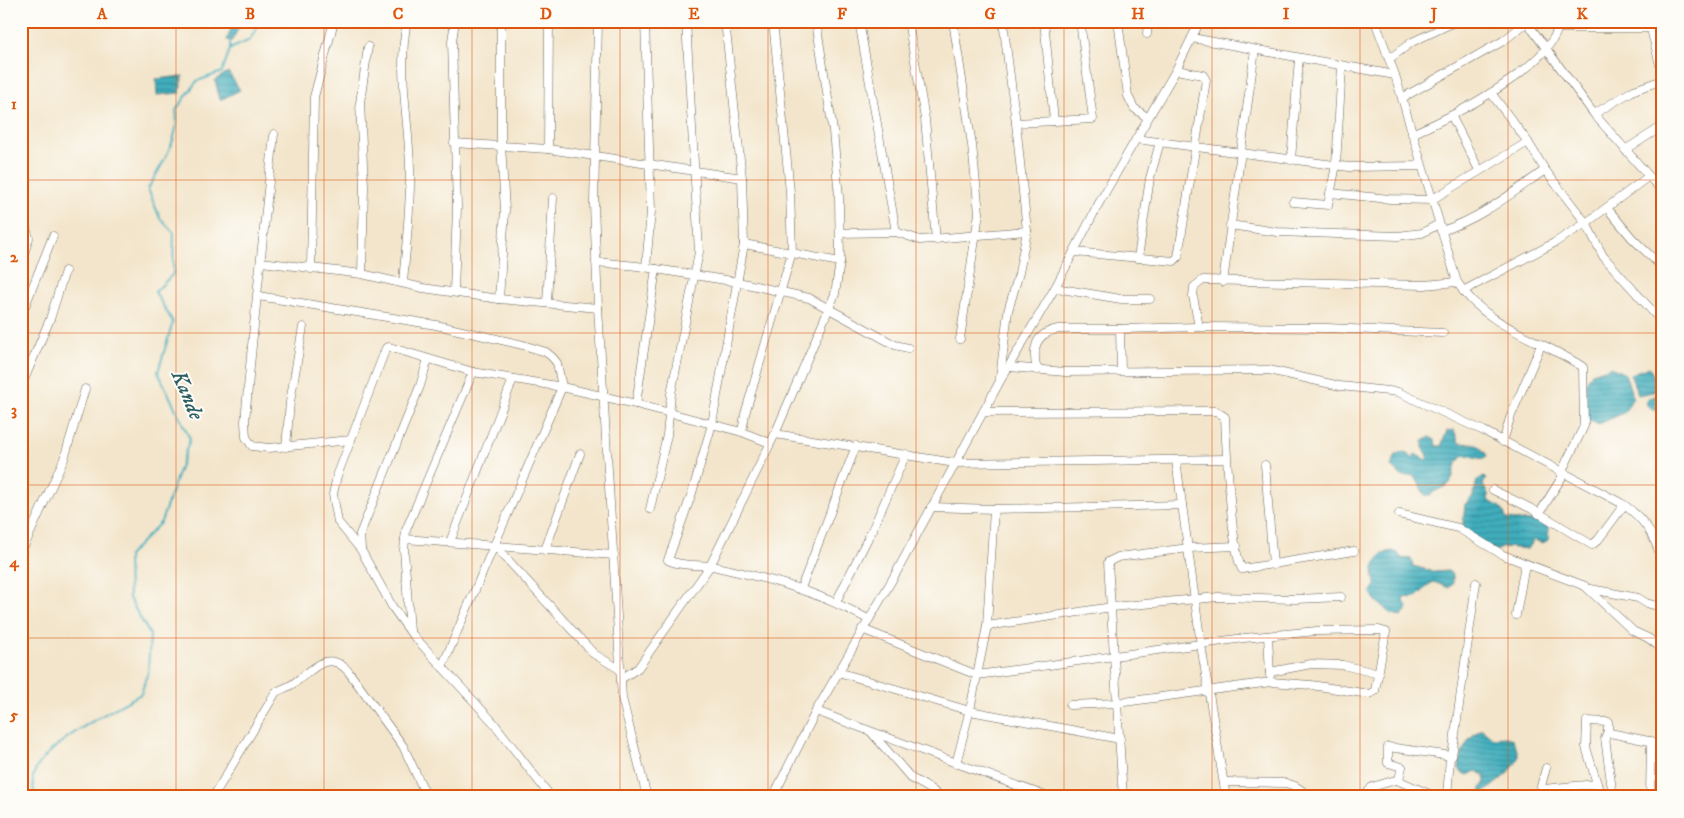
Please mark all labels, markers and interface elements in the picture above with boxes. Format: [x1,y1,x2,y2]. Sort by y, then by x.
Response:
text: A [96,4,108,24]
text: B [245,4,255,24]
text: C [393,4,403,24]
text: D [540,4,552,24]
text: E [688,4,700,24]
text: F [837,4,847,24]
text: G [984,4,996,24]
text: H [1131,4,1145,24]
text: I [1283,4,1290,24]
text: J [1429,4,1438,24]
text: K [1576,4,1588,24]
text: 1 [11,94,17,114]
text: 2 [10,247,19,267]
water label: Kande [165,365,209,424]
text: 3 [11,400,17,420]
text: 4 [8,552,19,572]
text: 5 [9,705,18,725]

